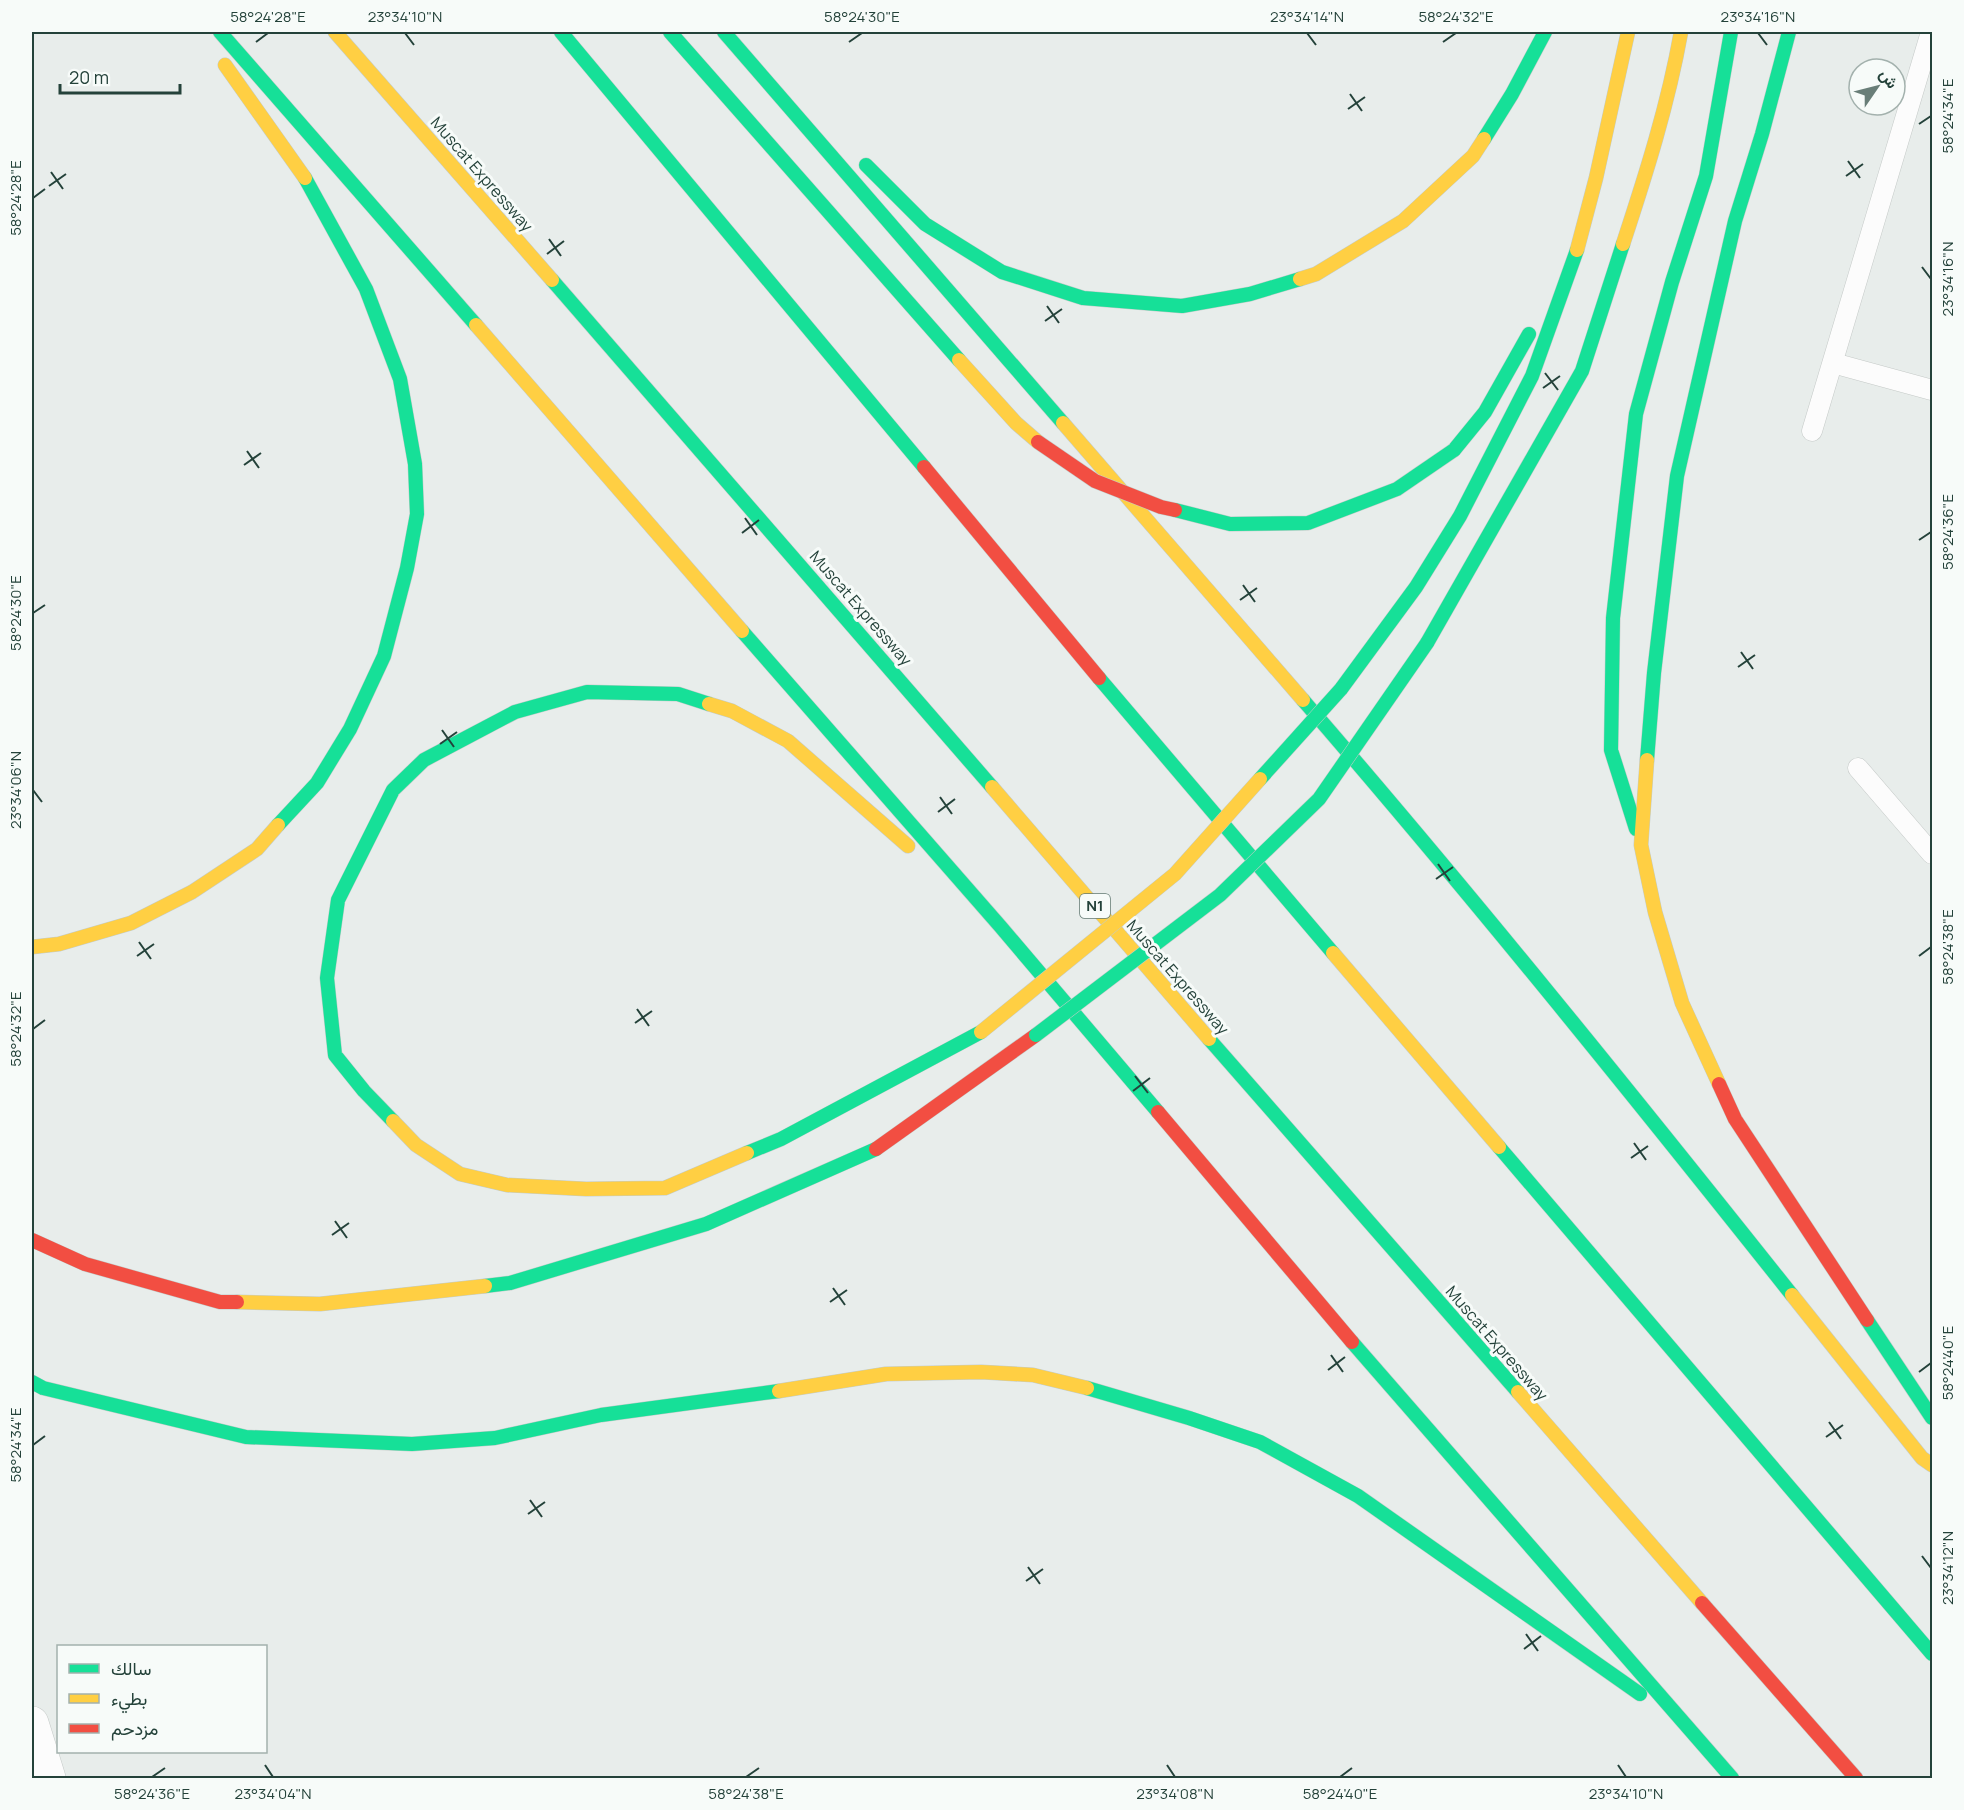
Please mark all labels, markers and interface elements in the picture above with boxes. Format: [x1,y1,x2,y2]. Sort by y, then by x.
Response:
text: 58°24'28"E [230,6,306,27]
text: 23°34'10"N [368,6,442,27]
text: 58°24'30"E [824,6,900,27]
text: 23°34'14"N [1270,6,1344,27]
text: 58°24'32"E [1418,6,1494,27]
text: 23°34'16"N [1721,6,1795,27]
scale bar [60,57,180,95]
north arrow [1847,57,1907,117]
text: ش [1875,64,1904,93]
text: 20 m [69,65,109,89]
text: 58°24'34"E [1937,78,1958,154]
street label: Muscat Expressway [426,112,538,237]
text: 58°24'28"E [5,160,26,236]
text: 23°34'16"N [1937,242,1958,316]
text: 58°24'36"E [1937,494,1958,570]
street label: Muscat Expressway [805,546,917,671]
text: 58°24'30"E [5,575,26,651]
text: 23°34'06"N [5,751,26,829]
road number: N1 [1080,894,1110,918]
text: 58°24'38"E [1937,909,1958,985]
street label: Muscat Expressway [1122,915,1234,1040]
text: 58°24'32"E [5,991,26,1067]
street label: Muscat Expressway [1441,1281,1553,1406]
text: 58°24'40"E [1937,1326,1958,1400]
text: 58°24'34"E [5,1407,26,1483]
text: 23°34'12"N [1937,1531,1958,1605]
legend [57,1645,267,1753]
text: سالك [111,1656,151,1680]
text: بطيء [111,1686,147,1714]
text: مزدحم [111,1716,158,1741]
text: 58°24'36"E [114,1783,190,1804]
text: 23°34'04"N [234,1783,312,1804]
text: 58°24'38"E [708,1783,784,1804]
text: 23°34'08"N [1136,1783,1214,1804]
text: 58°24'40"E [1303,1783,1377,1804]
text: 23°34'10"N [1589,1783,1663,1804]

